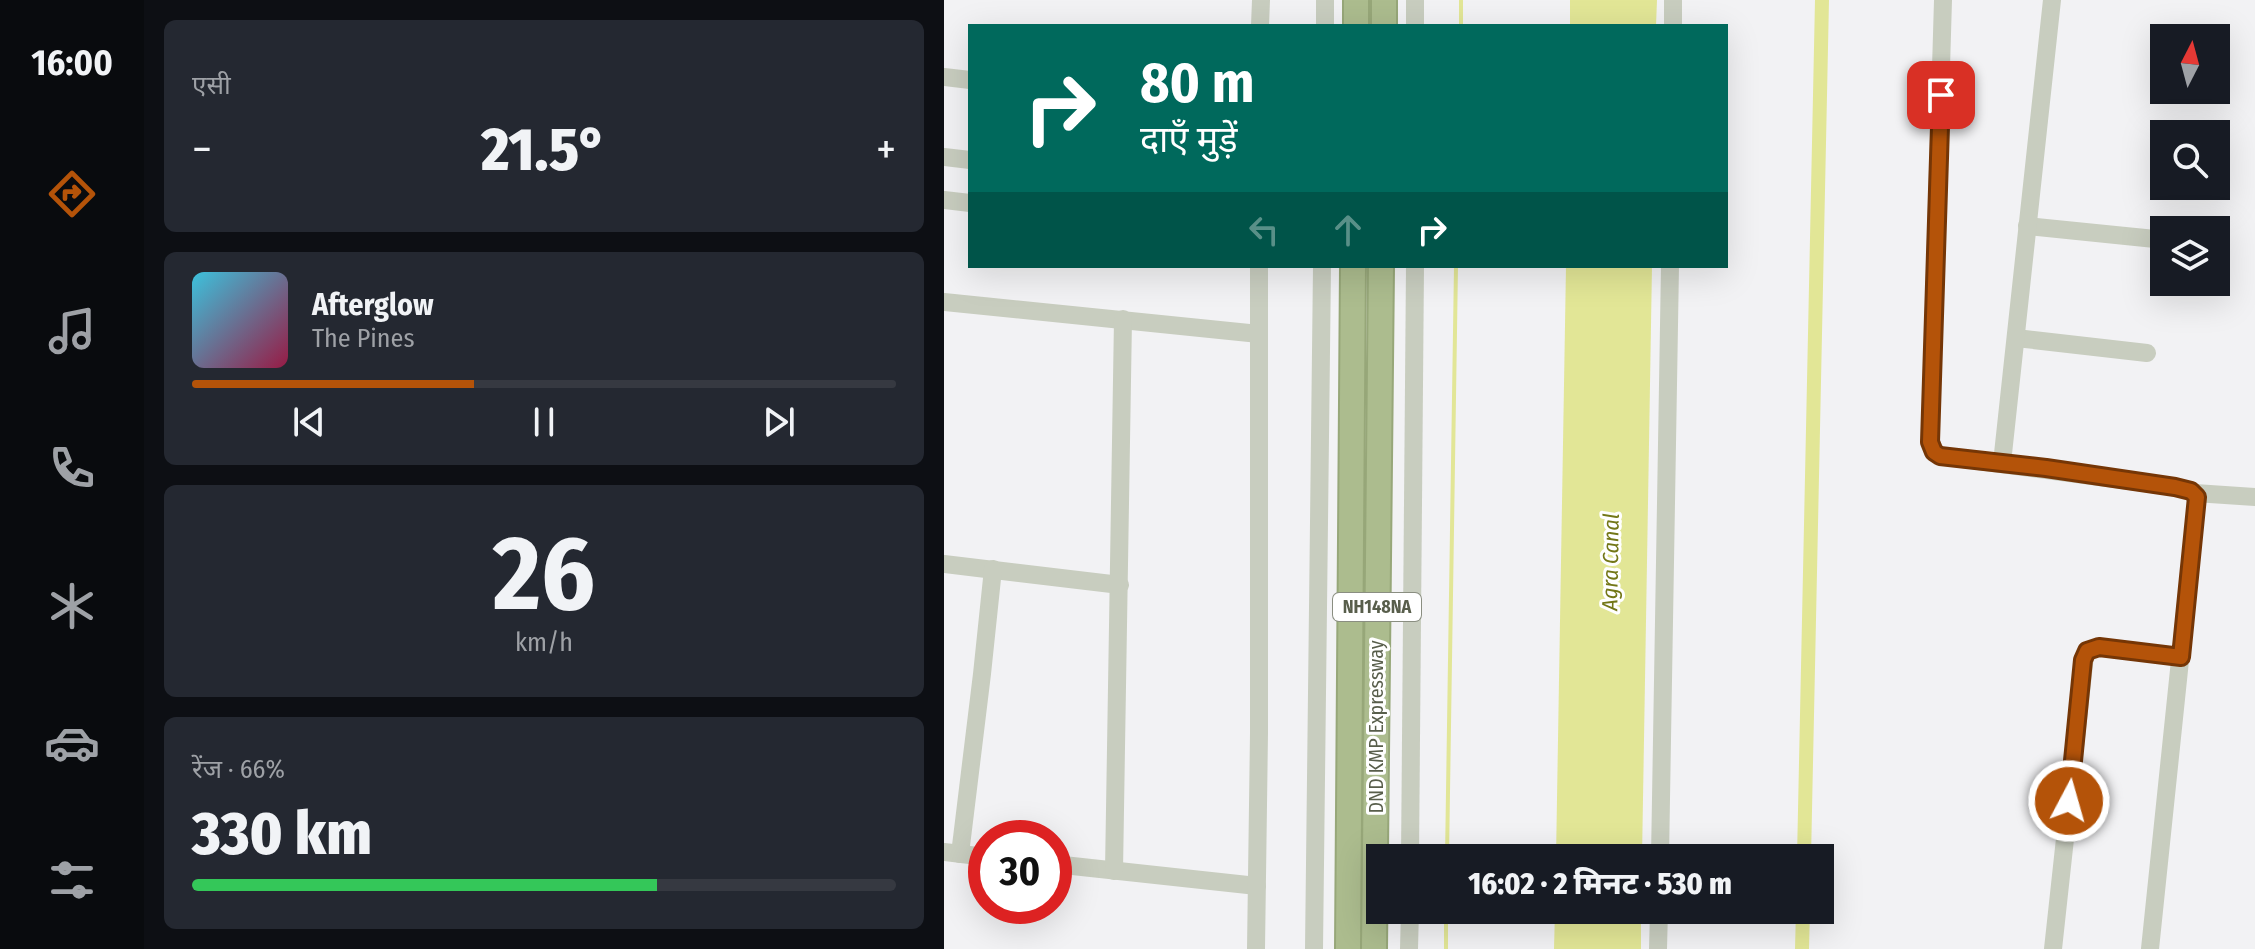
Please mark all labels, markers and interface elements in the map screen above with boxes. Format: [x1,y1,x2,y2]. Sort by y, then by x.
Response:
north arrow [2150,24,2230,104]
map controls [2150,24,2230,296]
text: 16:00 [31,41,113,85]
text: 80 m [1140,50,1255,117]
icon: right [1008,56,1112,160]
pin [1907,61,1975,129]
text: एसी [192,70,231,101]
icon: arrive [1919,73,1963,117]
text: 21.5° [481,114,607,186]
text: दाएँ मुड़ें [1140,118,1238,162]
button: search [2150,120,2230,200]
text: − [192,123,212,176]
text: + [876,123,896,176]
icon: directions [44,166,100,222]
icon: left [1242,208,1286,252]
icon: ahead [1326,208,1370,252]
icon: right [1410,208,1454,252]
button: layers [2150,216,2230,296]
text: Afterglow [312,287,434,323]
icon: music [44,303,100,359]
text: The Pines [312,323,415,354]
icon: previous [287,400,331,444]
icon: pause [522,400,566,444]
icon: next [757,400,801,444]
icon: phone [44,440,100,496]
text: 26 [493,512,595,637]
water label: Agra Canal [1596,513,1625,612]
icon: climate [44,578,100,634]
road number: NH148NA [1333,593,1421,621]
text: km/h [515,627,573,658]
street label: DND KMP Expressway [1364,640,1388,814]
icon: car [44,715,100,771]
text: रेंज · 66% [192,754,285,785]
position arrow [2027,759,2111,843]
text: 330 km [192,798,372,870]
speed limit sign: 30 [968,820,1072,924]
icon: filters [44,852,100,908]
text: 16:02 · 2 मिनट · 530 m [1468,866,1732,902]

